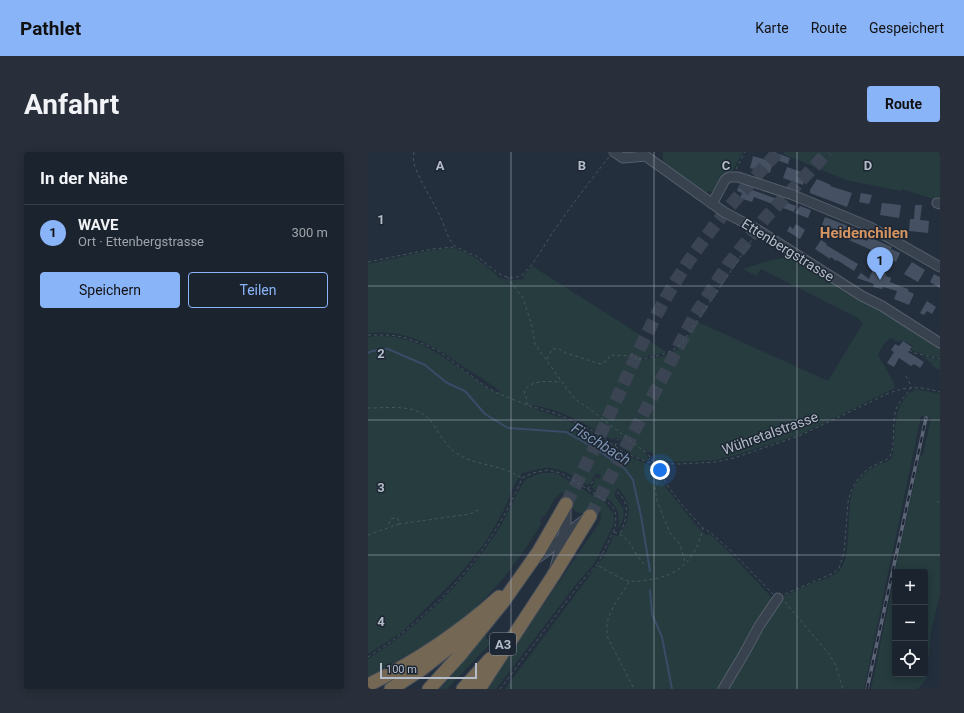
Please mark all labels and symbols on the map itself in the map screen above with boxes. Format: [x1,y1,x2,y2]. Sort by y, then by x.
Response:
text: A [436,158,445,173]
text: B [578,158,586,173]
text: C [722,158,731,173]
text: D [864,158,872,173]
text: 1 [377,212,385,227]
street label: Ettenbergstrasse [739,215,837,285]
district label: Heidenchilen [820,224,908,242]
pin: 1 [867,247,893,280]
text: 2 [377,346,385,361]
street label: Wühretalstrasse [720,408,820,458]
water label: Fischbach [568,419,634,469]
your location [650,460,670,480]
text: 3 [377,480,385,495]
text: 4 [377,614,385,629]
road number: A3 [490,633,516,655]
scale bar [380,661,477,680]

